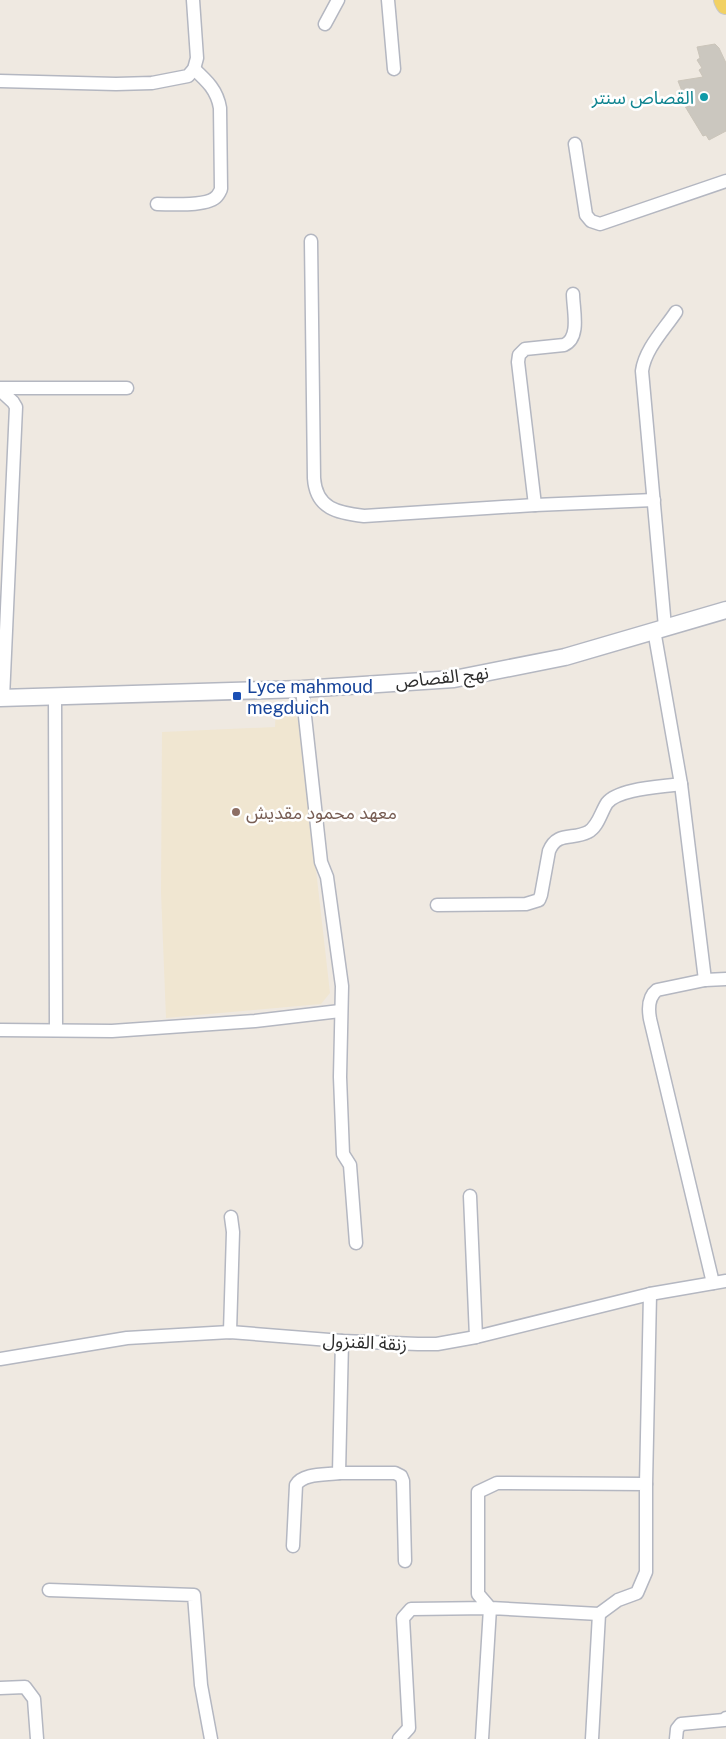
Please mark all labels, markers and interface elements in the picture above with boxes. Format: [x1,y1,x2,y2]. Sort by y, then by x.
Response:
place label: القصاص سنتر [591,87,694,109]
marker: القصاص سنتر [698,91,710,103]
street label: نهج القصاص [394,662,490,695]
place label: Lyce mahmoud megduich [247,676,373,718]
marker: Lyce mahmoud megduich [231,690,243,702]
place label: معهد محمود مقديش [246,802,397,824]
marker: معهد محمود مقديش [230,806,242,818]
street label: زنقة القنزول [322,1329,408,1356]

